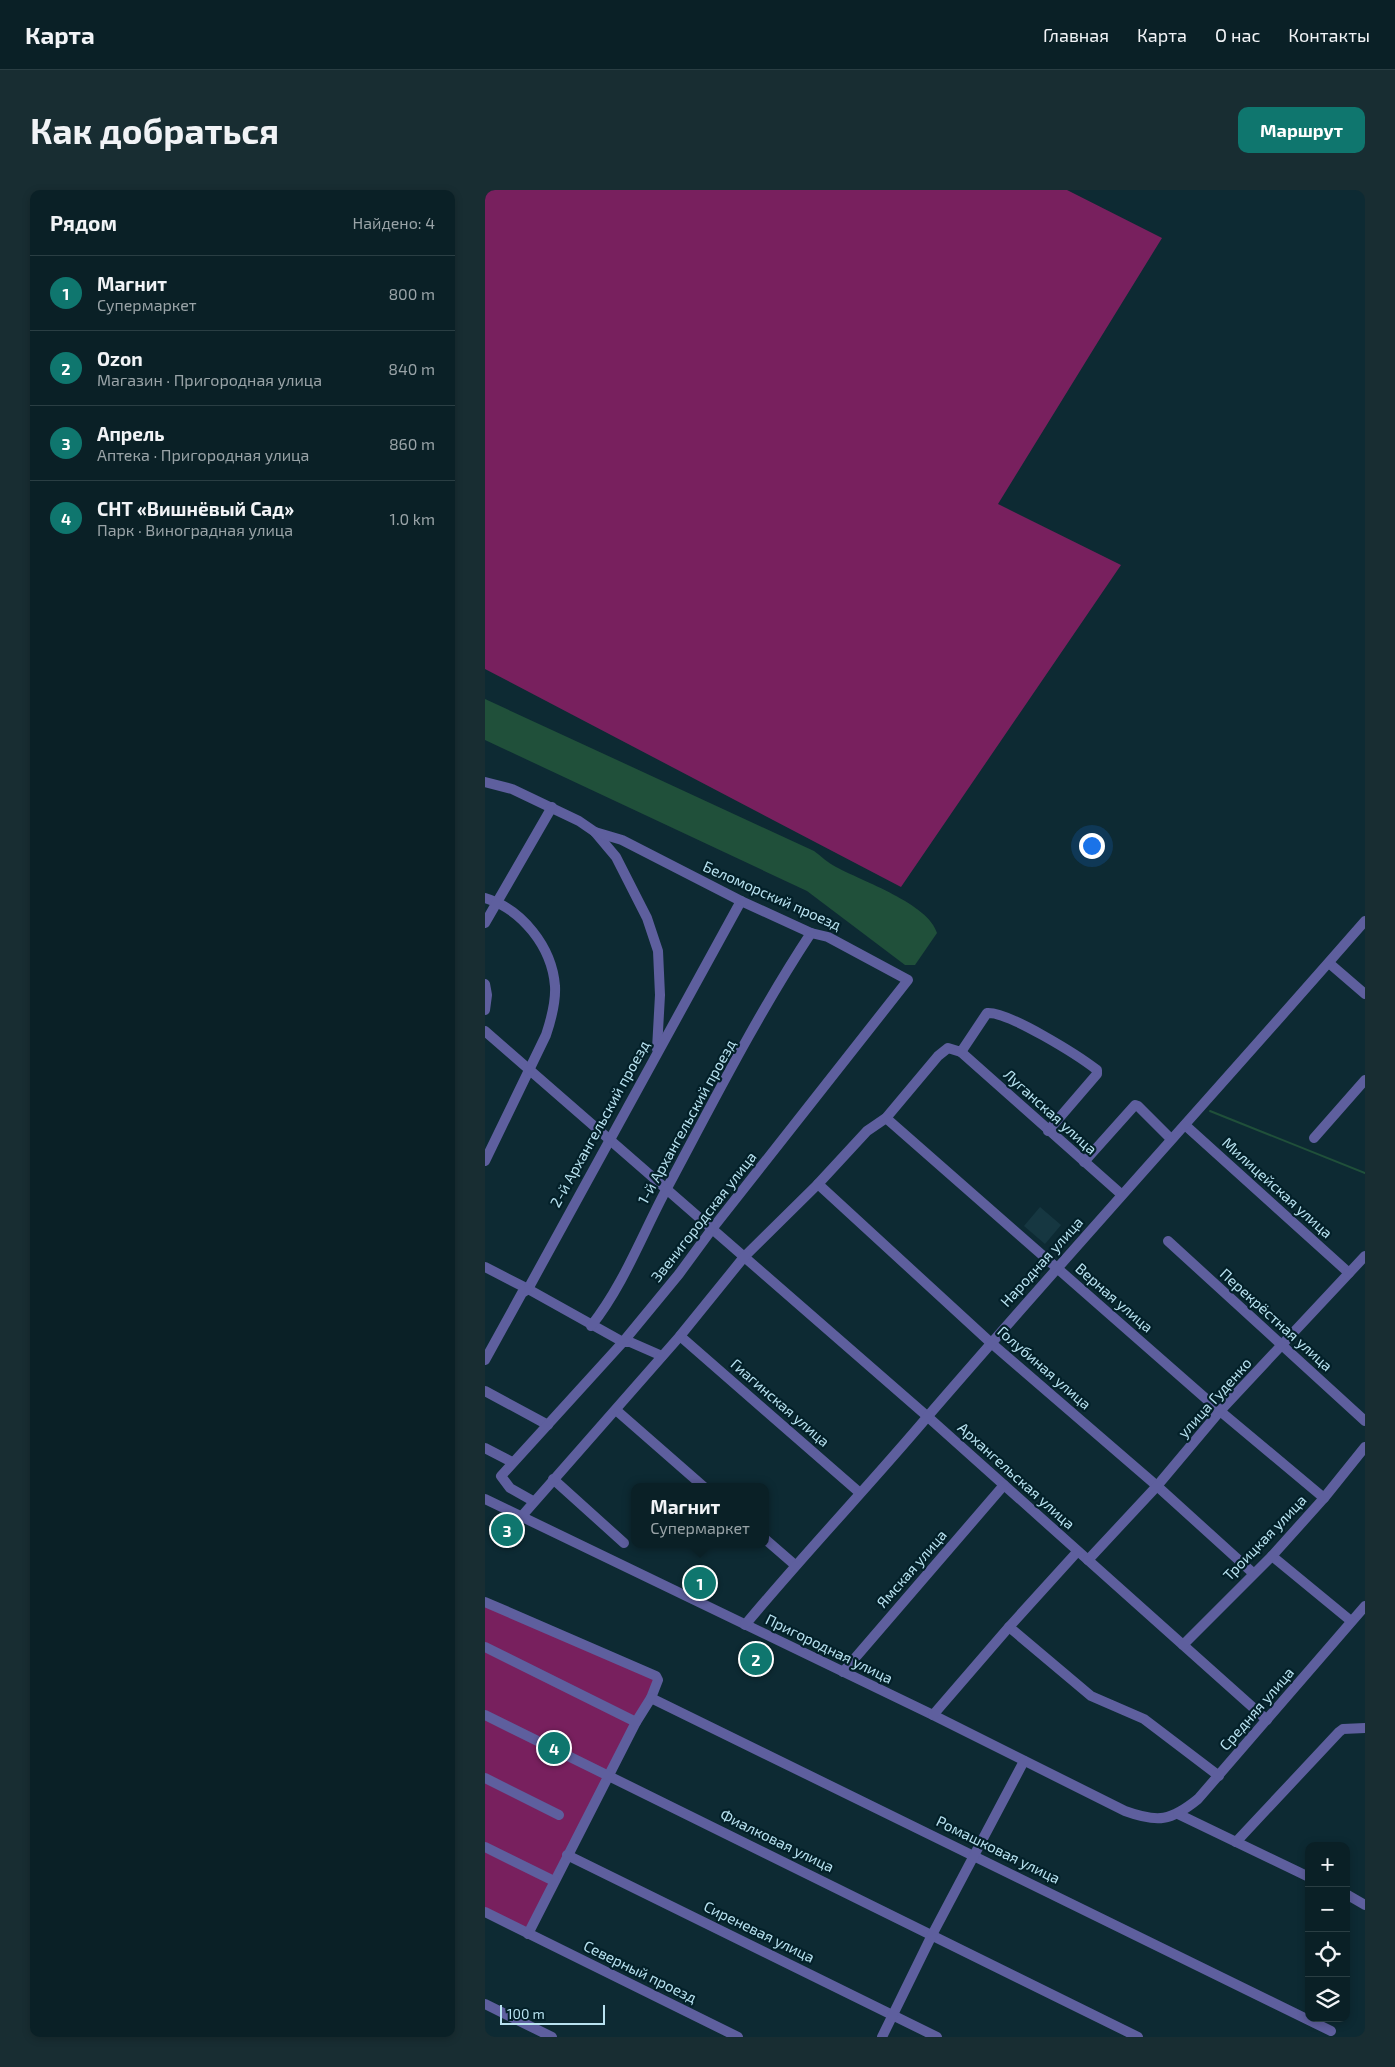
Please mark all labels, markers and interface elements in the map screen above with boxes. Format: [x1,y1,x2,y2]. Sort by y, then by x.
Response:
text: Карта [25,20,95,49]
text: Главная [1043,24,1109,46]
text: Карта [1137,24,1187,46]
text: О нас [1215,24,1260,46]
text: Контакты [1288,24,1370,46]
button: Маршрут [1238,107,1365,153]
text: Как добраться [30,109,279,151]
text: Рядом [50,210,117,235]
text: Найдено: 4 [352,213,435,232]
text: Магнит [97,272,167,295]
text: 1 [63,284,69,303]
text: 800 m [388,284,435,303]
text: Супермаркет [97,295,196,314]
text: Ozon [97,347,143,370]
text: 2 [61,359,71,378]
text: 840 m [388,359,435,378]
text: Магазин · Пригородная улица [97,370,322,389]
text: Апрель [97,422,164,445]
text: 3 [61,434,71,453]
text: 860 m [389,434,435,453]
text: Аптека · Пригородная улица [97,445,309,464]
text: СНТ «Вишнёвый Cад» [97,497,294,520]
text: 4 [61,509,71,528]
text: 1.0 km [390,509,435,528]
text: Парк · Виноградная улица [97,520,293,539]
your location [1079,833,1105,859]
street label: Беломорский проезд [701,857,844,934]
street label: 1-й Архангельский проезд [633,1036,739,1207]
street label: 2-й Архангельский проезд [546,1037,653,1210]
street label: Луганская улица [1000,1065,1101,1158]
street label: Милицейская улица [1218,1133,1336,1242]
street label: Звенигородская улица [647,1148,760,1286]
street label: Народная улица [996,1213,1087,1311]
street label: Верная улица [1072,1259,1157,1336]
street label: Перекрёстная улица [1216,1264,1337,1375]
street label: Голубиная улица [994,1322,1095,1414]
street label: Гиагинская улица [727,1354,834,1451]
street label: улица Гуденко [1174,1354,1256,1442]
street label: Архангельская улица [954,1418,1079,1533]
popup [631,1483,769,1548]
street label: Троицкая улица [1219,1491,1310,1585]
text: Магнит [650,1495,720,1518]
pin: 3 [491,1511,523,1549]
text: Супермаркет [650,1518,750,1537]
street label: Ямская улица [872,1526,951,1612]
pin: 1 [684,1564,716,1602]
street label: Пригородная улица [762,1609,896,1688]
pin: 2 [740,1640,772,1678]
street label: Средняя улица [1215,1663,1298,1754]
pin: 4 [538,1729,570,1767]
street label: Фиалковая улица [717,1805,837,1876]
street label: Ромашковая улица [933,1811,1063,1888]
map controls [1305,1842,1350,2022]
button: + [1305,1842,1350,1887]
button: − [1305,1887,1350,1932]
street label: Сиреневая улица [701,1896,818,1967]
button: locate [1305,1932,1350,1977]
street label: Северный проезд [581,1936,700,2006]
button: layers [1305,1977,1350,2022]
scale bar [500,2002,605,2025]
text: 100 m [507,2005,545,2022]

